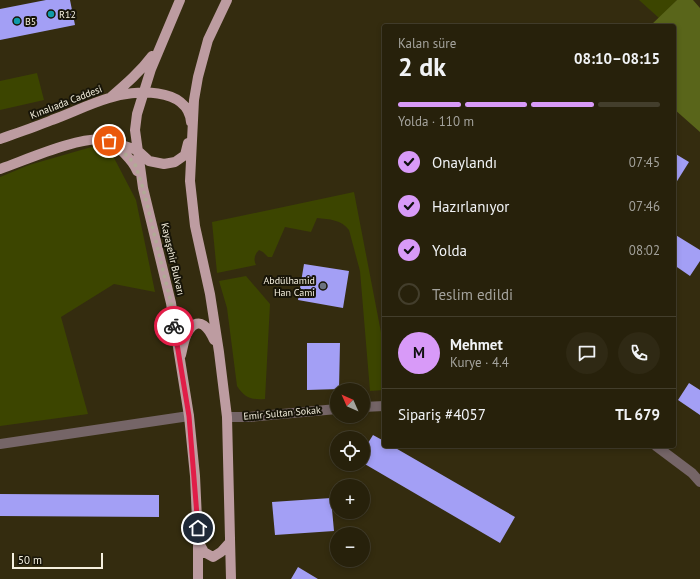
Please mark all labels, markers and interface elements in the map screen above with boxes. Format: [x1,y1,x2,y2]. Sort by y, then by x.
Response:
place label: R12 [59,8,76,21]
marker: R12 [46,9,56,19]
place label: B5 [25,15,36,28]
marker: B5 [12,16,22,26]
text: Kalan süre [398,35,456,52]
text: 08:10–08:15 [574,49,660,68]
text: 2 dk [398,50,446,83]
street label: Kınalıada Caddesi [28,82,104,122]
text: Yolda · 110 m [398,113,474,130]
pin [92,124,126,158]
icon: bag [98,130,120,152]
icon: check [398,151,420,173]
text: Onaylandı [432,153,497,172]
text: 07:45 [629,154,660,171]
icon: check [398,195,420,217]
text: Hazırlanıyor [432,197,509,216]
text: 07:46 [629,198,660,215]
street label: Kayaşehir Bulvarı [158,222,188,296]
icon: check [398,239,420,261]
text: Yolda [432,241,467,260]
text: 08:02 [629,242,660,259]
place label: Abdülhamid Han Cami [263,274,315,299]
marker: Abdülhamid Han Cami [318,281,328,291]
text: Teslim edildi [432,285,513,304]
courier [154,306,194,346]
icon: bike [163,315,185,337]
button: chat [566,332,608,374]
button: phone [618,332,660,374]
text: Mehmet [450,335,503,354]
text: M [413,343,425,362]
text: Kurye · 4.4 [450,354,509,371]
north arrow [330,383,370,423]
map controls [330,383,370,567]
street label: Emir Sultan Sokak [243,403,321,423]
text: Sipariş #4057 [398,405,486,424]
text: TL 679 [615,405,660,424]
button: locate [330,431,370,471]
button: + [330,479,370,519]
pin [181,511,215,545]
icon: home [187,517,209,539]
button: − [330,527,370,567]
scale bar [12,551,103,570]
text: 50 m [18,553,42,567]

